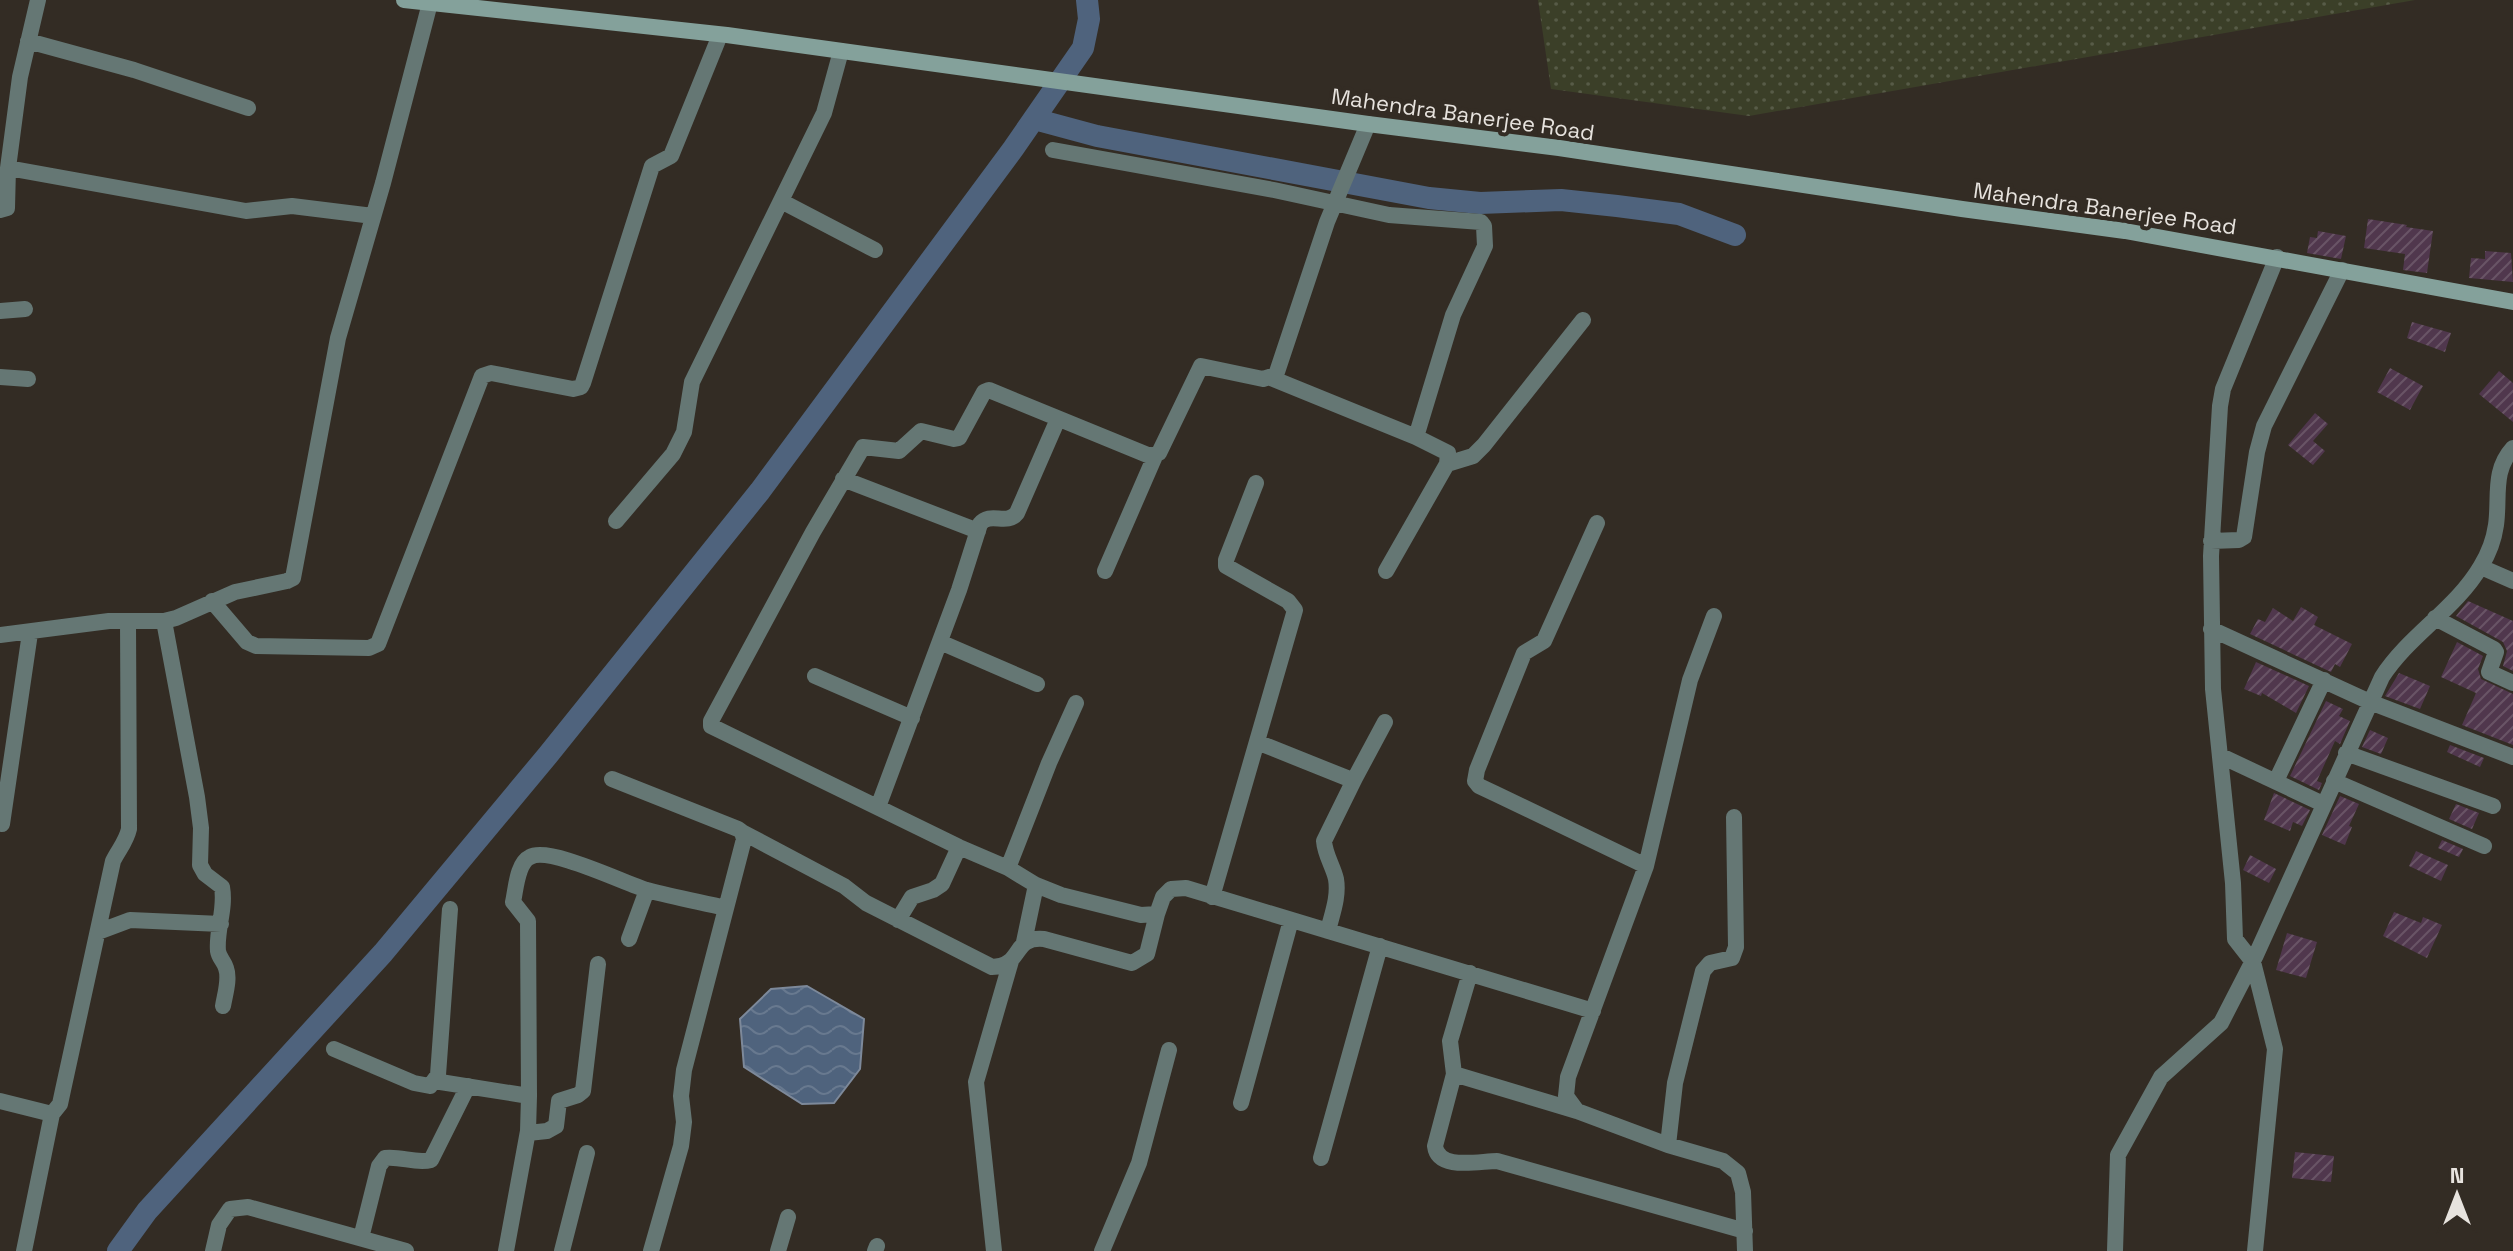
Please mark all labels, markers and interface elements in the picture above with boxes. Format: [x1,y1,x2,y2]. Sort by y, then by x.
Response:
street label: Mahendra Banerjee Road [1330,82,1596,146]
street label: Mahendra Banerjee Road [1972,176,2238,240]
north arrow [2417,1155,2497,1235]
text: N [2450,1161,2464,1189]

